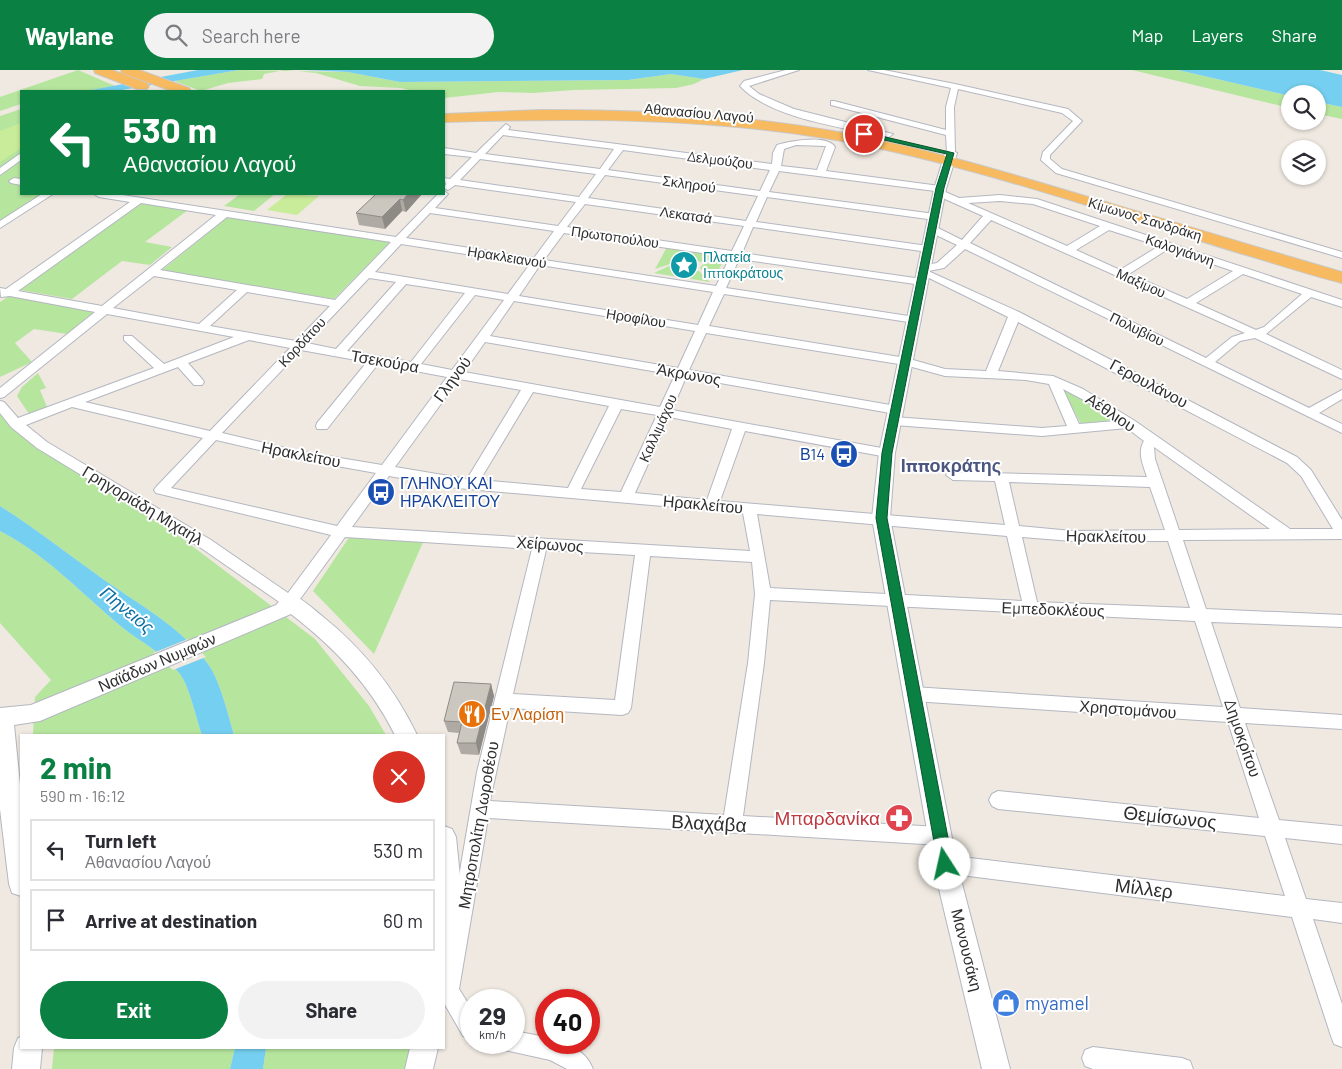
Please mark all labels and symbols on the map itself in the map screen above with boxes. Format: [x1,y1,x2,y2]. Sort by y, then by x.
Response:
street label: Αθανασίου Λαγού [643,99,755,126]
pin [843,113,885,155]
street label: Δελμούζου [686,147,754,172]
street label: Σκληρού [661,171,717,196]
street label: Κίμωνος Σανδράκη [1086,193,1204,244]
street label: Λεκατσά [659,202,713,227]
street label: Πρωτοπούλου [570,222,660,251]
street label: Καλογιάννη [1143,230,1217,269]
street label: Ηρακλειανού [466,242,548,271]
place label: Πλατεία Ιπποκράτους [703,248,784,281]
place icon: Πλατεία Ιπποκράτους [669,250,699,280]
street label: Μαξίμου [1114,264,1169,301]
street label: Ηροφίλου [605,304,667,331]
street label: Πολυβίου [1107,308,1167,349]
street label: Κορδάτου [274,313,329,370]
street label: Τσεκούρα [350,345,421,376]
street label: Γληνού [429,352,474,405]
street label: Γερουλάνου [1107,354,1191,411]
street label: Άκρωνος [655,359,723,389]
street label: Αέθλιου [1083,388,1140,435]
street label: Καλλιμάχου [635,391,680,464]
street label: Ηρακλείτου [260,437,342,470]
bus stop icon: Β14 [829,439,859,469]
place label: Β14 [800,444,825,463]
district label: Ιπποκράτης [901,454,1001,476]
street label: Γρηγοριάδη Μιχαήλ [79,461,207,548]
place label: ΓΛΗΝΟΥ ΚΑΙ ΗΡΑΚΛΕΙΤΟΥ [400,473,501,510]
bus stop icon: ΓΛΗΝΟΥ ΚΑΙ ΗΡΑΚΛΕΙΤΟΥ [366,477,396,507]
street label: Ηρακλείτου [662,491,744,516]
street label: Ηρακλείτου [1066,525,1146,546]
street label: Χείρωνος [516,532,585,555]
water label: Πηνειός [96,581,159,638]
street label: Εμπεδοκλέους [1001,597,1105,620]
street label: Ναϊάδων Νυμφών [95,628,219,695]
street label: Χρηστομάνου [1079,696,1177,721]
street label: Δημοκρίτου [1221,696,1266,779]
restaurant icon: Εν Λαρίση [457,699,487,729]
place label: Εν Λαρίση [491,704,564,723]
street label: Μητροπολίτη Δωροθέου [453,740,502,910]
street label: Θεμίσωνος [1122,800,1218,833]
pharmacy icon: Μπαρδανίκα [884,803,914,833]
place label: Μπαρδανίκα [775,806,880,829]
street label: Βλαχάβα [671,809,747,836]
position arrow [918,837,970,889]
street label: Μίλλερ [1114,873,1175,902]
street label: Μανουσάκη [948,907,987,993]
shop icon: myamel [991,988,1021,1018]
speed limit sign: 40 [535,989,600,1054]
place label: myamel [1025,991,1089,1014]

